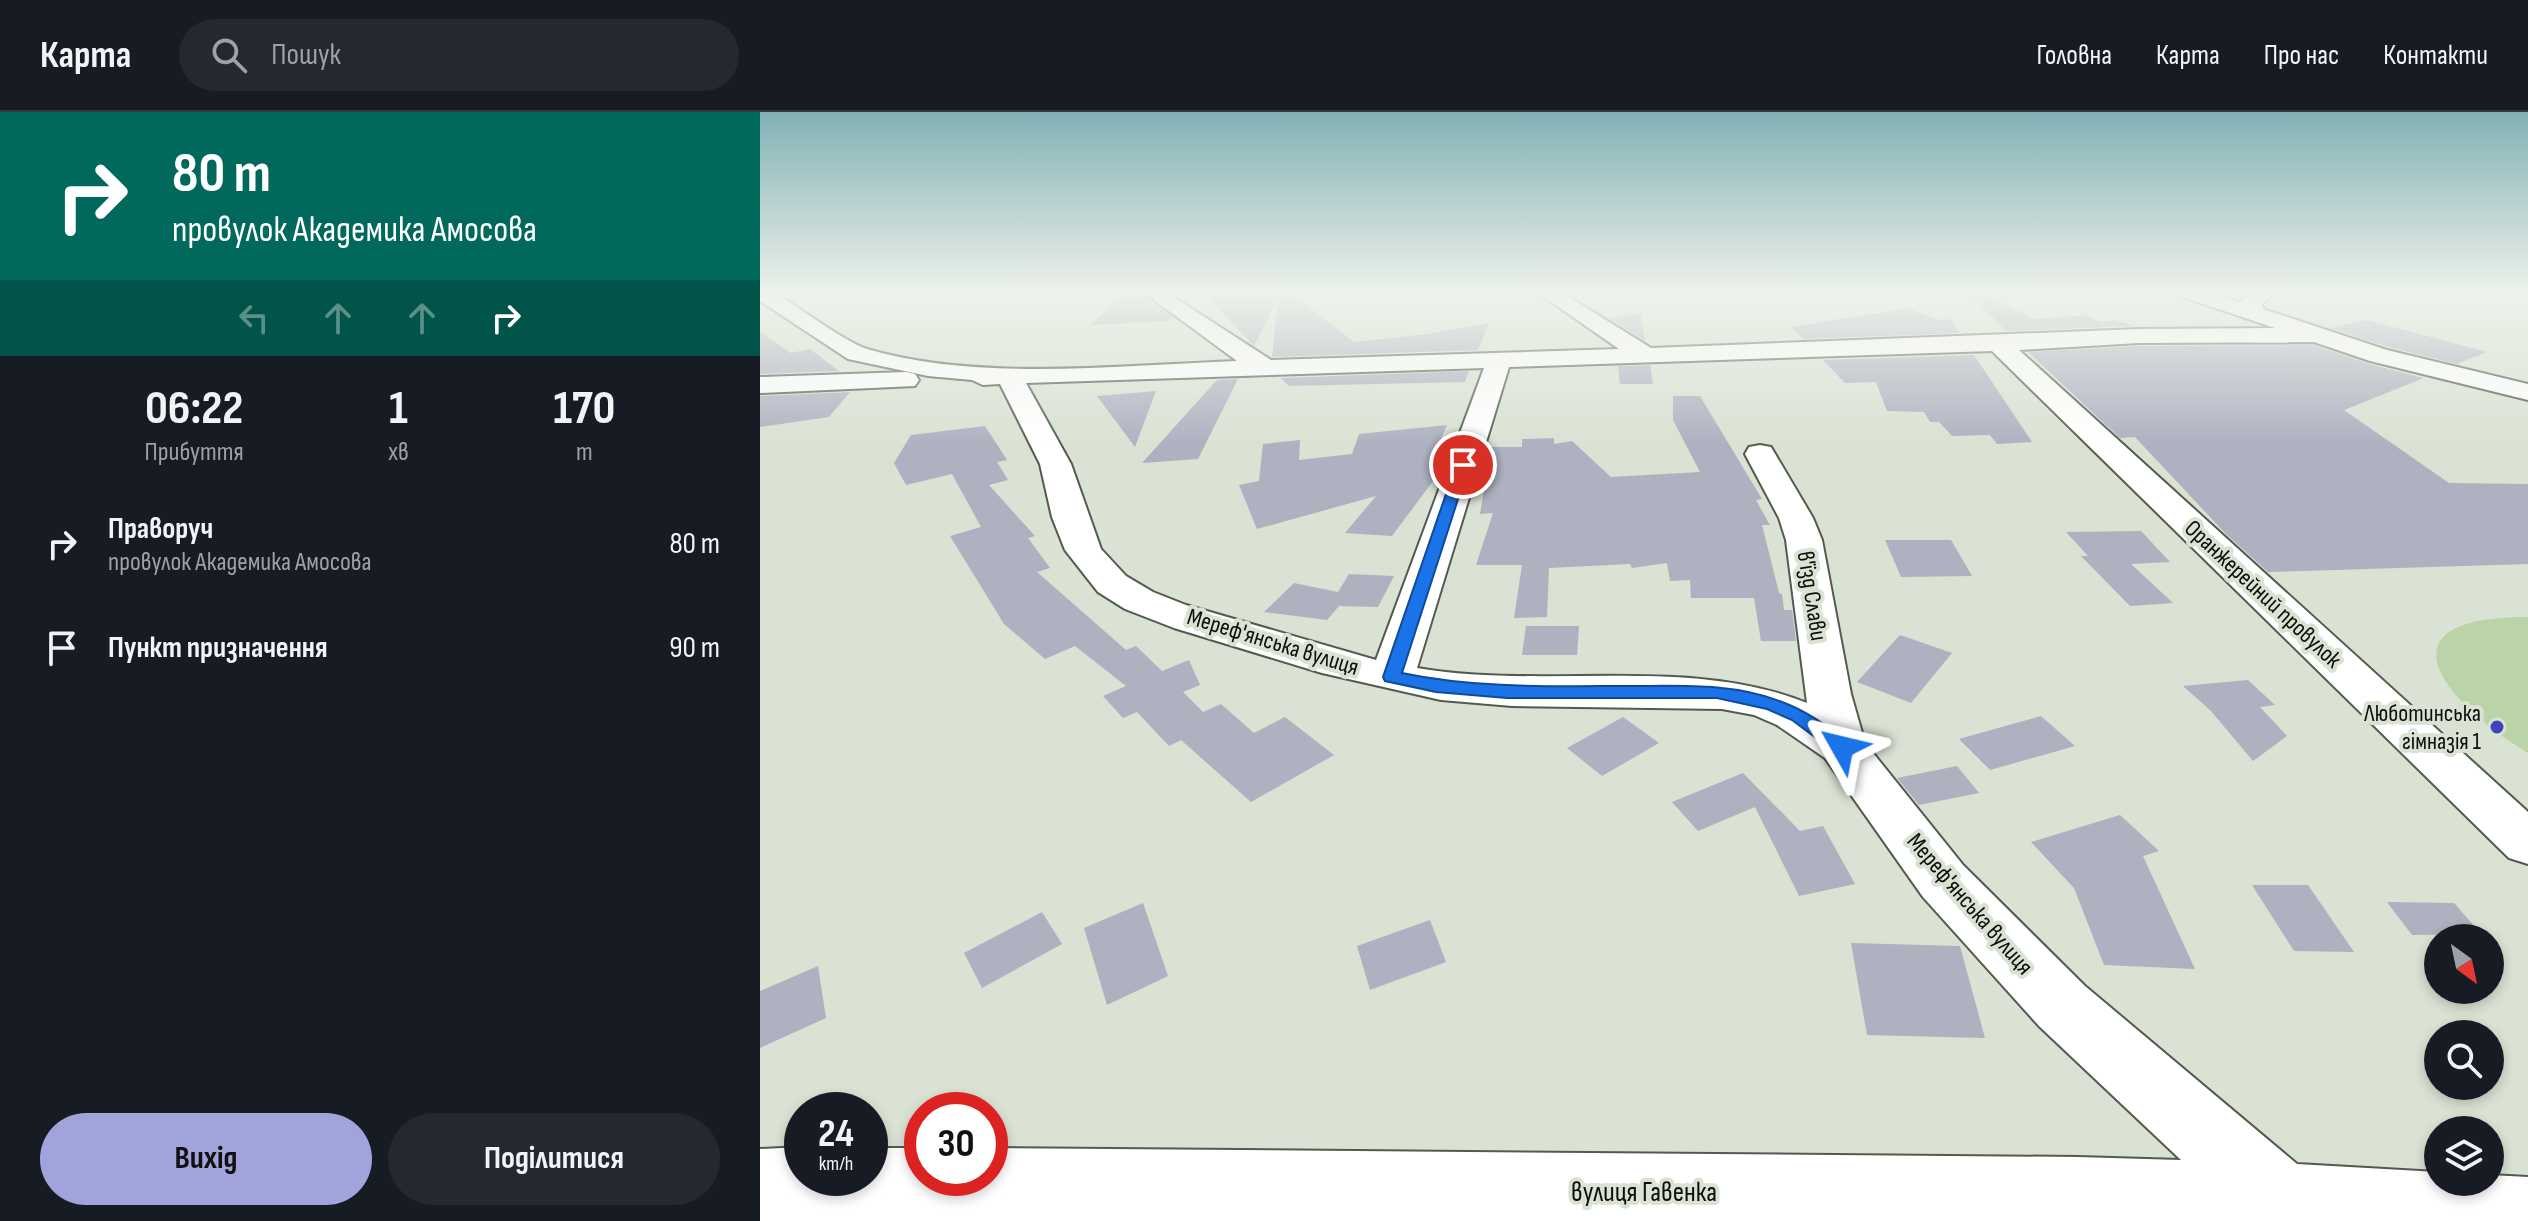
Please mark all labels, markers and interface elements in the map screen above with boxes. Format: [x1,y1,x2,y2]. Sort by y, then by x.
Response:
search box [179,19,739,91]
text: Карта [40,33,131,78]
icon: search [207,33,251,77]
text: Пошук [271,37,341,73]
text: Головна [2036,39,2112,72]
text: Карта [2156,39,2220,72]
text: Про нас [2264,39,2339,72]
text: Контакти [2383,39,2488,72]
text: 80 m [172,141,271,208]
icon: right [40,144,144,248]
text: провулок Академика Амосова [172,209,537,252]
icon: left [232,296,276,340]
icon: ahead [316,296,360,340]
icon: ahead [400,296,444,340]
icon: right [484,296,528,340]
text: 06:22 [145,380,243,437]
text: 1 [389,380,408,437]
text: 170 [553,380,615,437]
pin [1429,431,1497,499]
text: Прибуття [145,437,244,468]
text: хв [388,437,409,468]
text: m [576,437,593,468]
icon: arrive [1441,443,1485,487]
text: Праворуч [108,511,213,547]
street label: Оранжерейний провулок [2179,514,2348,675]
icon: right [40,522,84,566]
text: 80 m [669,526,720,562]
text: провулок Академика Амосова [108,547,372,578]
street label: в'їзд Слави [1791,549,1833,643]
street label: Мереф'янська вулиця [1184,602,1362,682]
icon: arrive [40,626,84,670]
text: Пункт призначення [108,630,328,666]
text: 90 m [669,630,720,666]
place label: Люботинська гiмназiя 1 [2363,699,2482,756]
position arrow [1800,705,1884,789]
marker: Люботинська гiмназiя 1 [2488,718,2506,736]
street label: Мереф'янська вулиця [1901,827,2039,981]
north arrow [2424,924,2504,1004]
map controls [2424,924,2504,1196]
button: search [2424,1020,2504,1100]
speed limit sign: 30 [904,1092,1008,1196]
text: 24 [818,1110,854,1158]
button: Вихід [40,1113,372,1205]
button: Поділитися [388,1113,720,1205]
button: layers [2424,1116,2504,1196]
text: km/h [819,1152,853,1176]
street label: вулиця Гавенка [1571,1176,1717,1209]

